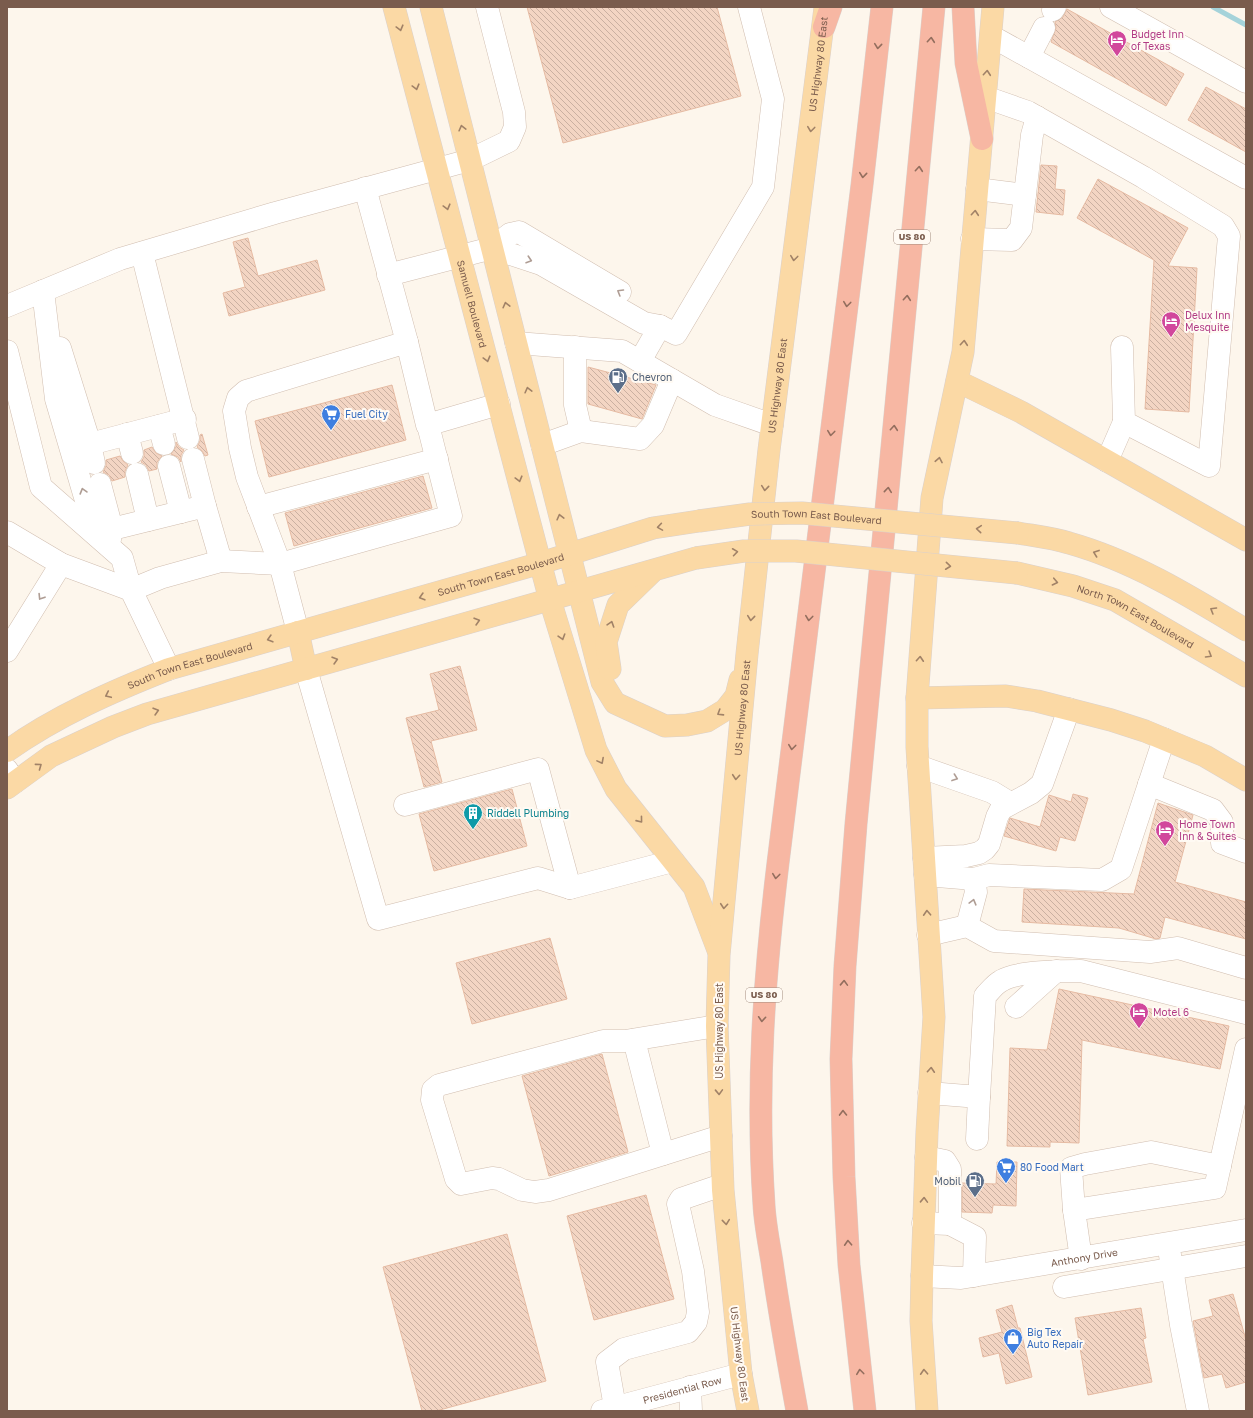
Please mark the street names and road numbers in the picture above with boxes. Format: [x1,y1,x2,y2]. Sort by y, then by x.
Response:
street label: US Highway 80 East [806,16,830,113]
road number: US 80 [894,230,930,244]
street label: Samuell Boulevard [455,259,489,349]
street label: US Highway 80 East [765,337,789,434]
street label: South Town East Boulevard [751,507,882,526]
street label: South Town East Boulevard [436,550,565,598]
street label: North Town East Boulevard [1075,582,1196,651]
street label: South Town East Boulevard [125,640,254,691]
street label: US Highway 80 East [732,659,752,756]
street label: US Highway 80 East [713,983,725,1079]
road number: US 80 [746,988,782,1002]
street label: Anthony Drive [1050,1246,1119,1269]
street label: US Highway 80 East [728,1306,752,1402]
street label: Presidential Row [642,1373,723,1406]

